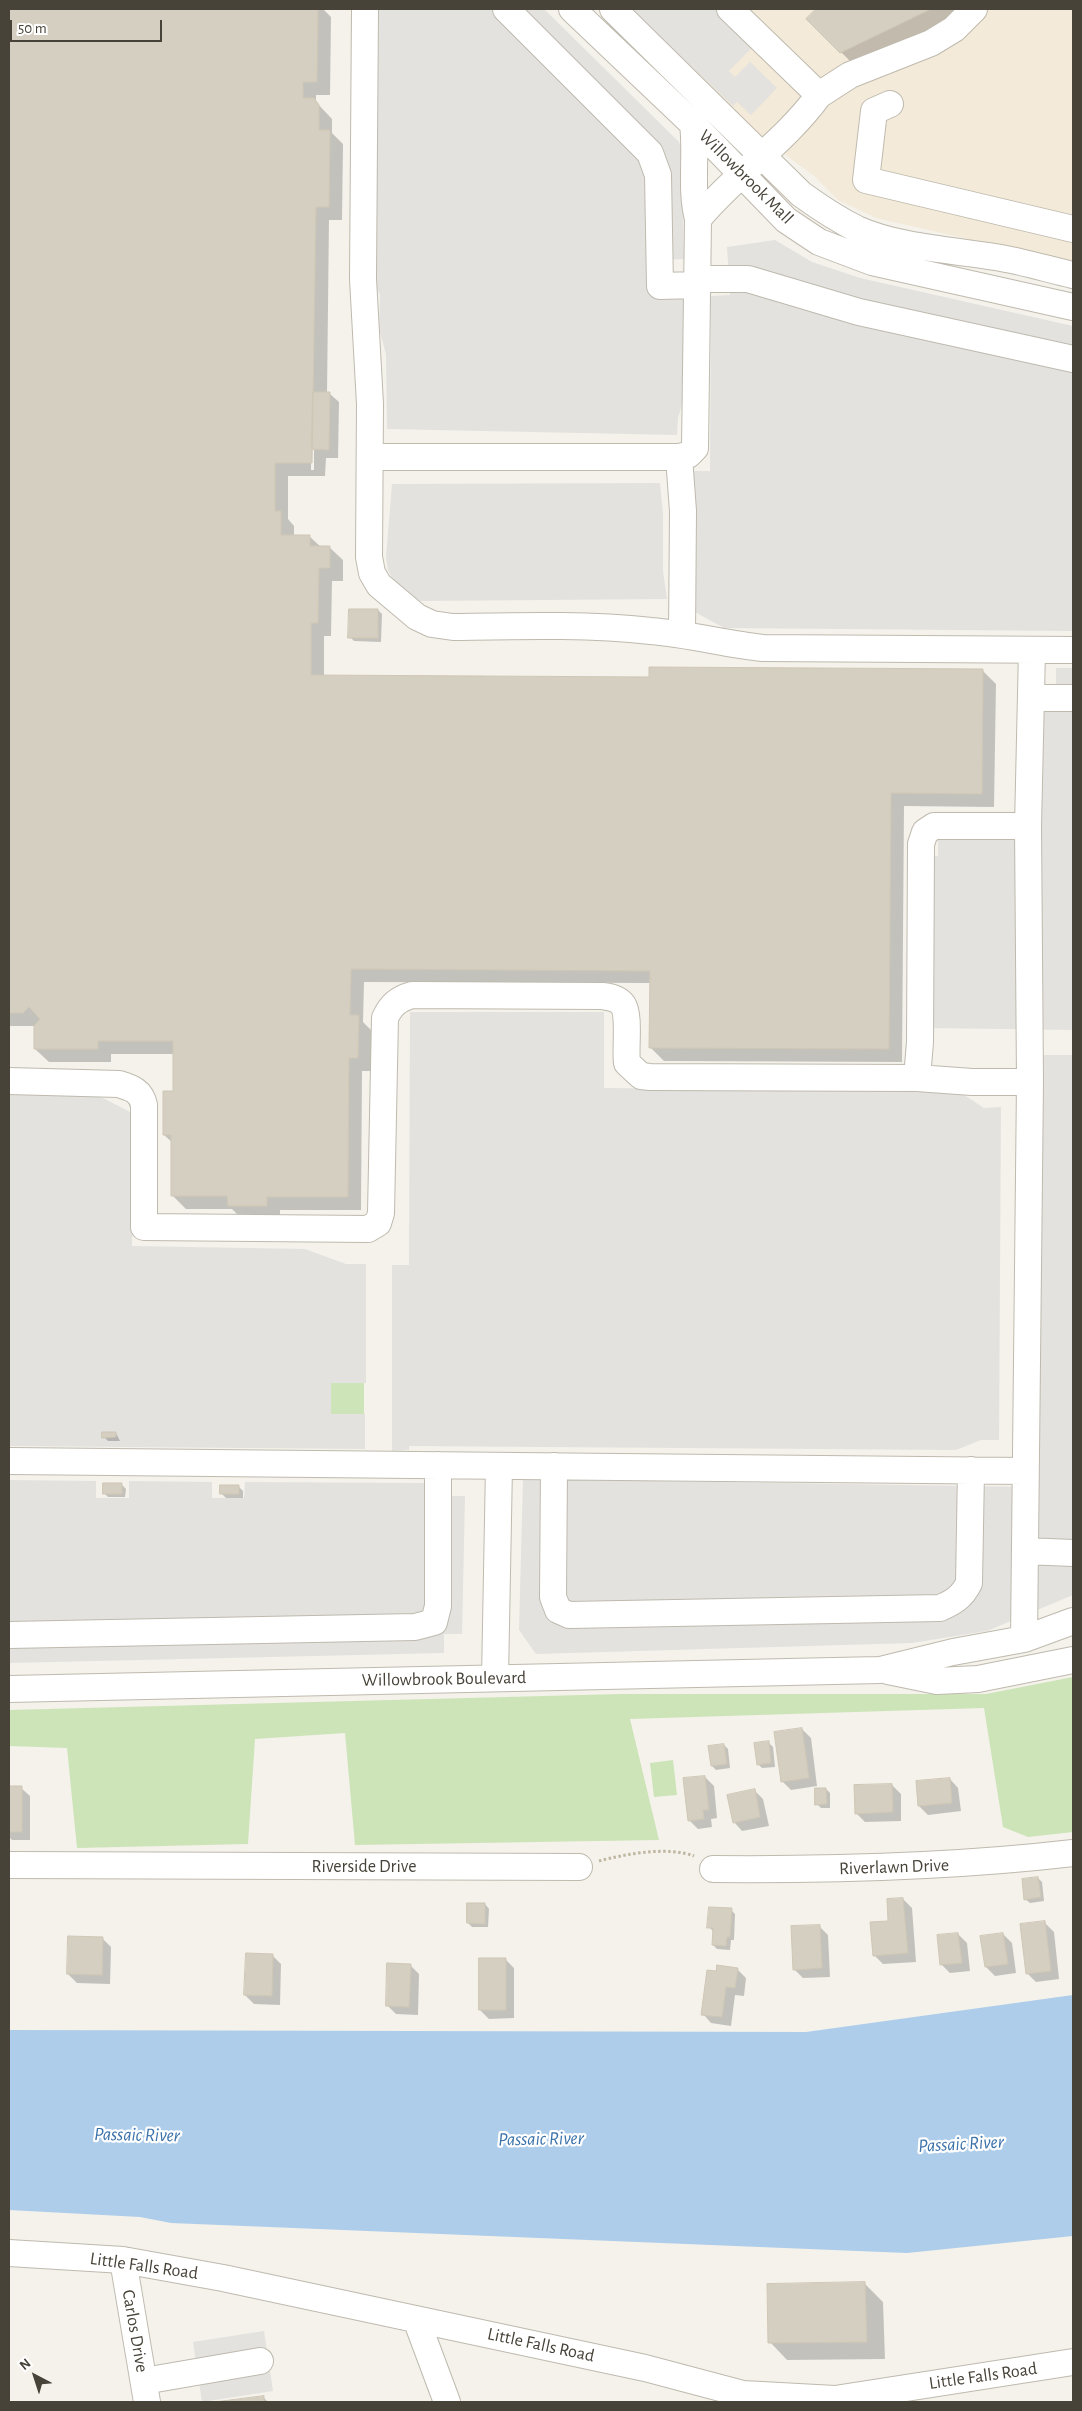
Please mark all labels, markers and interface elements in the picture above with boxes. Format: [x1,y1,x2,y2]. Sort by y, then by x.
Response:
scale bar [12,10,165,42]
text: 50 m [18,21,47,36]
street label: Willowbrook Mall [694,125,798,229]
street label: Willowbrook Boulevard [362,1667,526,1691]
street label: Riverlawn Drive [839,1854,949,1880]
street label: Riverside Drive [312,1856,416,1878]
water label: Passaic River [94,2123,180,2147]
water label: Passaic River [498,2127,584,2151]
water label: Passaic River [918,2130,1004,2158]
street label: Little Falls Road [89,2248,199,2284]
street label: Carlos Drive [117,2288,153,2374]
street label: Little Falls Road [485,2323,597,2367]
north arrow [10,2351,60,2401]
text: N [17,2356,34,2373]
street label: Little Falls Road [928,2358,1038,2394]

